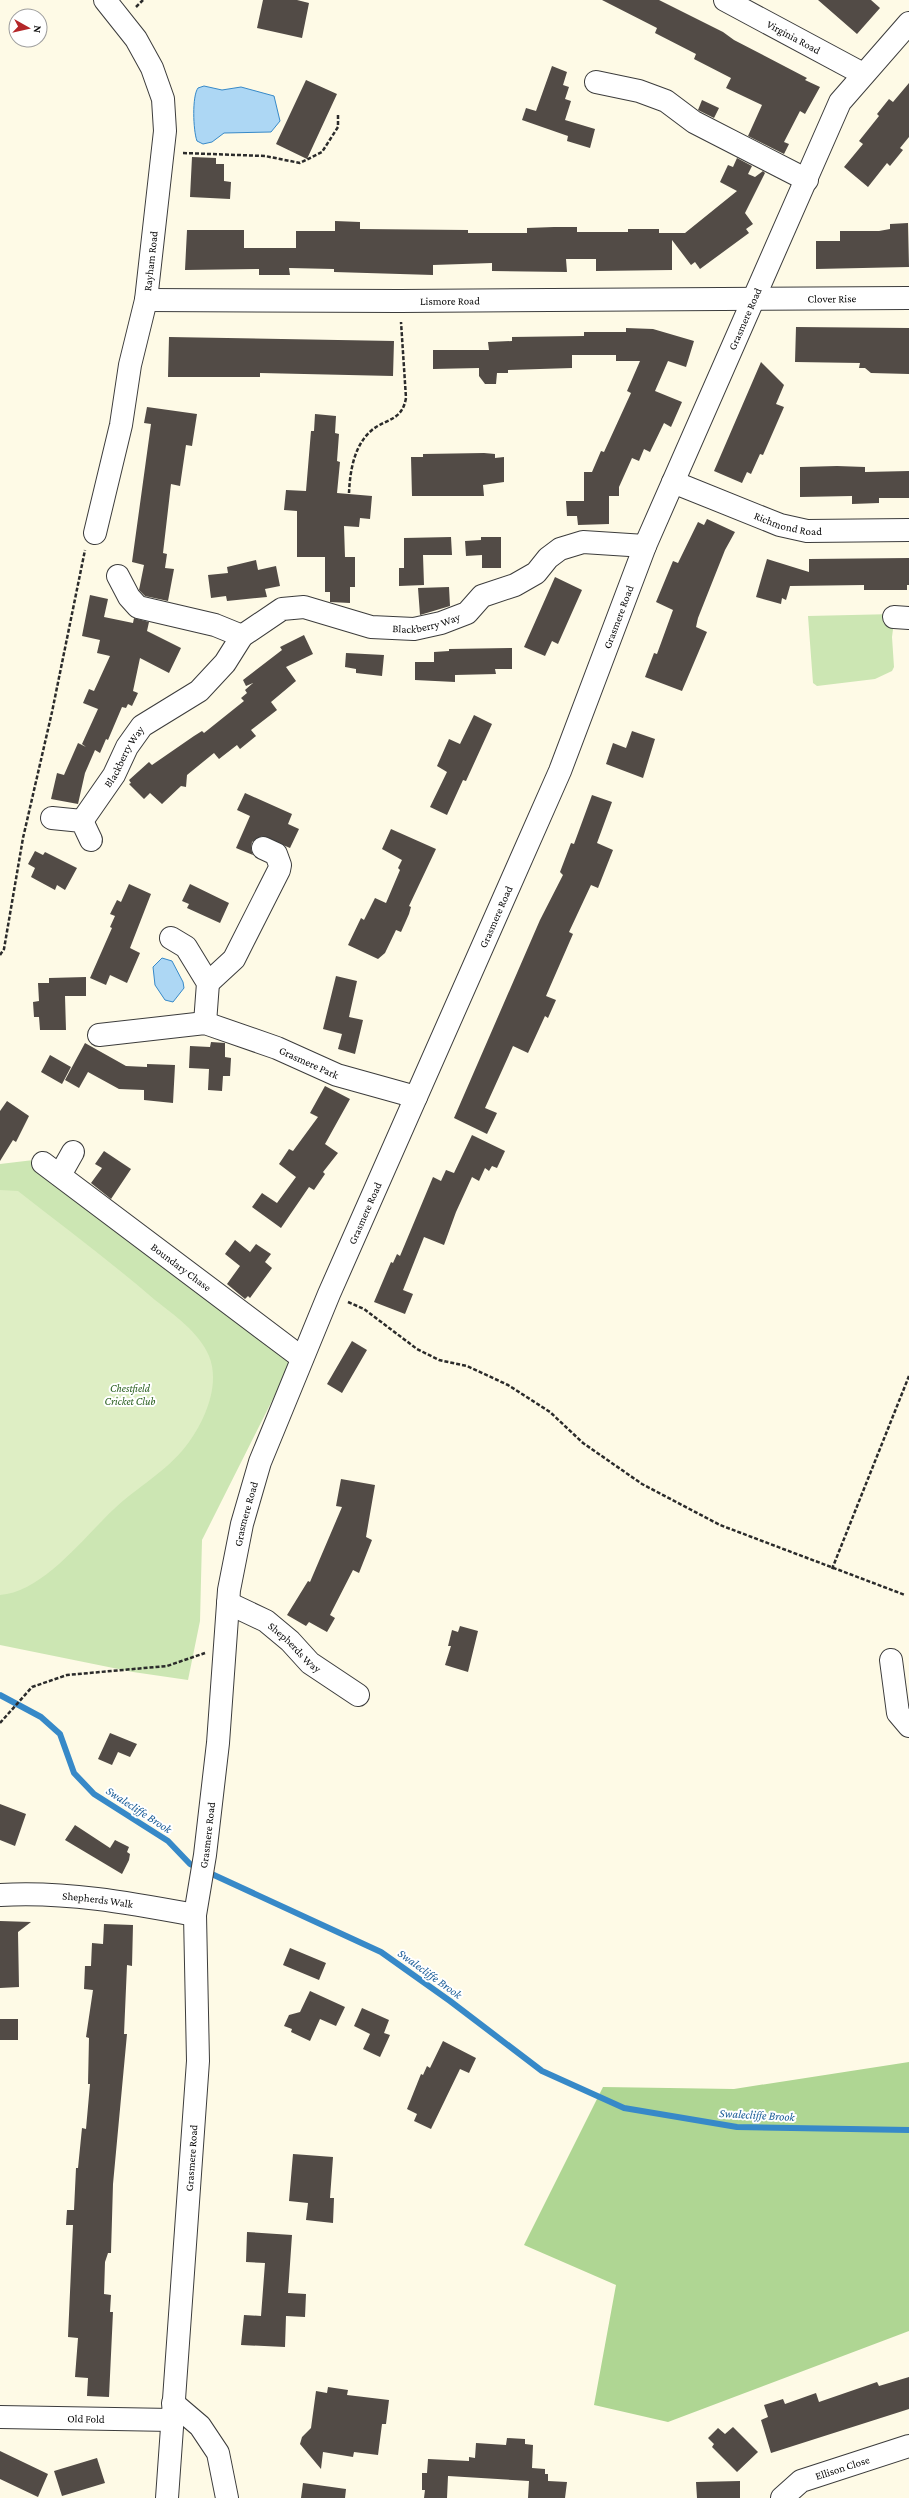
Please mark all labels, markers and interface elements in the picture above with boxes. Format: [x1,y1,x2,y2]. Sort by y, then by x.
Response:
north arrow [8,8,48,48]
street label: Virginia Road [765,18,823,56]
text: N [31,25,44,34]
street label: Rayham Road [141,230,160,292]
street label: Grasmere Road [726,286,764,352]
street label: Clover Rise [808,292,857,305]
street label: Lismore Road [420,295,480,307]
street label: Richmond Road [752,509,822,537]
street label: Grasmere Road [601,583,636,650]
street label: Blackberry Way [392,610,463,635]
street label: Blackberry Way [101,723,147,789]
street label: Grasmere Road [477,884,515,950]
street label: Grasmere Park [277,1044,341,1081]
street label: Grasmere Road [346,1180,384,1246]
street label: Boundary Chase [149,1241,214,1294]
park label: Chestfield Cricket Club [105,1382,156,1407]
street label: Grasmere Road [232,1480,260,1547]
street label: Shepherds Way [266,1620,324,1676]
water label: Swalecliffe Brook [104,1784,175,1837]
street label: Grasmere Road [197,1801,217,1869]
street label: Shepherds Walk [62,1890,135,1910]
water label: Swalecliffe Brook [395,1946,465,2002]
water label: Swalecliffe Brook [719,2106,796,2124]
street label: Grasmere Road [183,2124,199,2192]
street label: Old Fold [67,2412,105,2425]
street label: Ellison Close [814,2453,871,2482]

